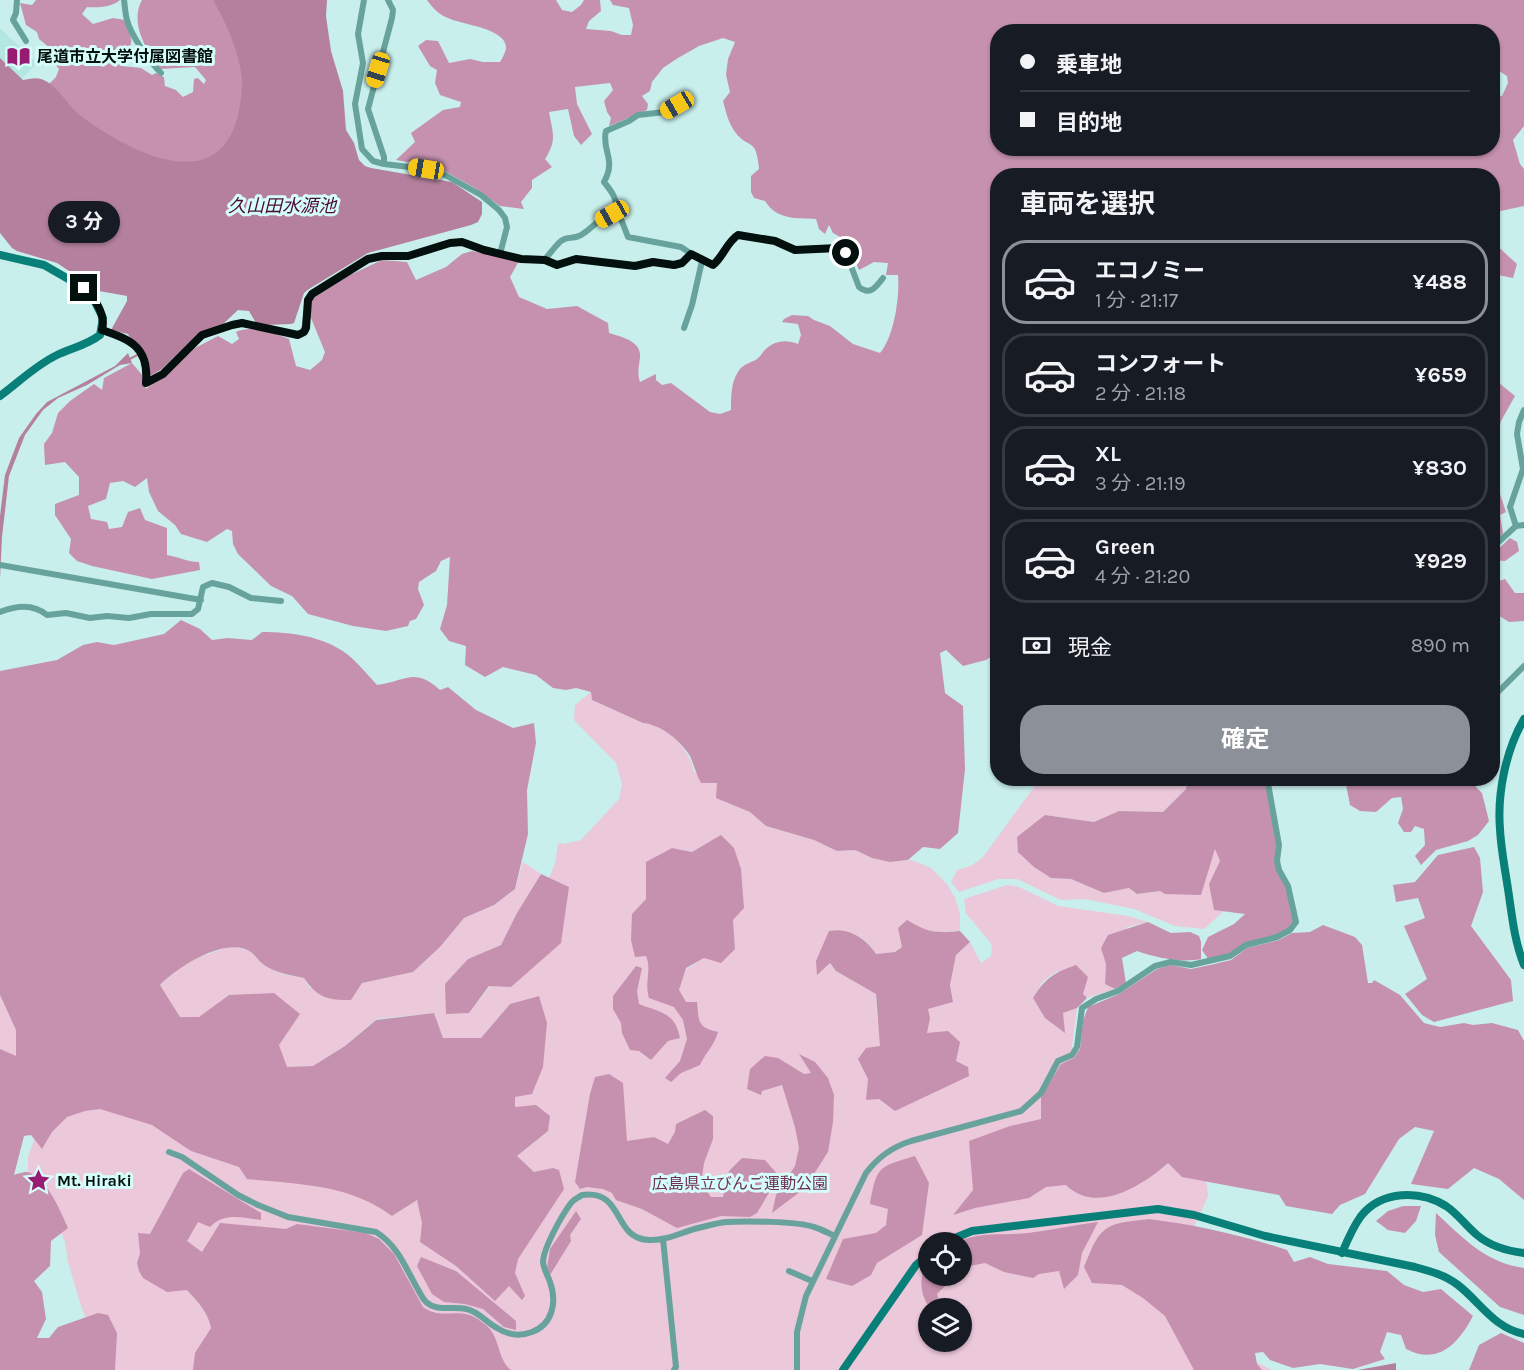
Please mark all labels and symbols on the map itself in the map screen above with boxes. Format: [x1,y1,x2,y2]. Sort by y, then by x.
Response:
library icon: 尾道市立大学付属図書館 [6,43,32,69]
place label: 尾道市立大学付属図書館 [37,47,213,66]
car [364,50,392,90]
car [657,88,697,122]
car [407,157,445,181]
water label: 久山田水源池 [228,195,338,217]
car [592,197,632,231]
callout: 3 分 [48,201,120,243]
route start [832,239,859,266]
route end [70,274,97,301]
place icon: Mt. Hiraki [26,1167,52,1193]
place label: Mt. Hiraki [57,1171,132,1190]
park label: 広島県立びんご運動公園 [652,1174,828,1193]

